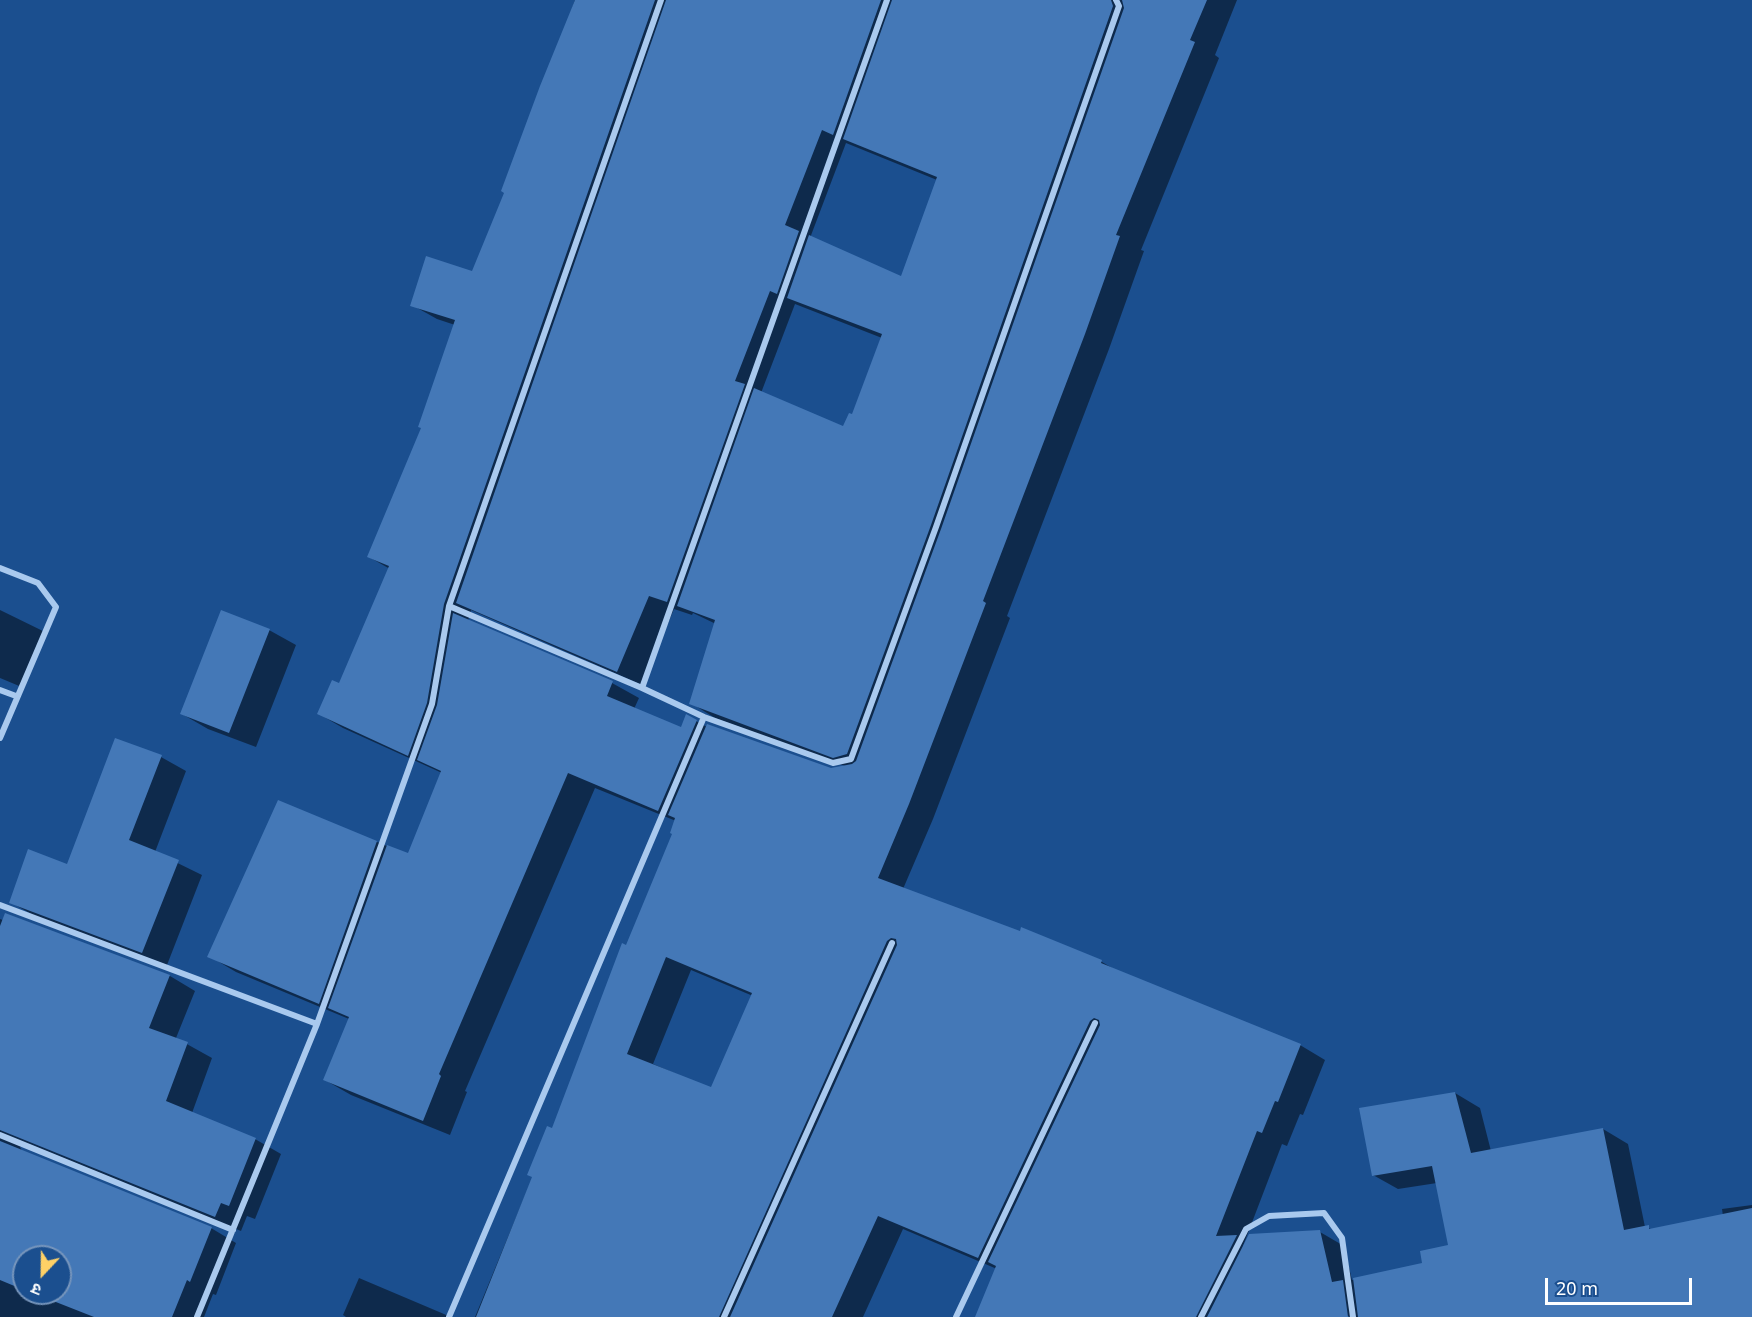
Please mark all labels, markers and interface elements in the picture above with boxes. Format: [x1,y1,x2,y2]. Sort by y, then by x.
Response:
north arrow [12,1245,72,1305]
scale bar [1548,1266,1695,1304]
text: 20 m [1556,1276,1598,1300]
text: उ [28,1278,44,1302]

